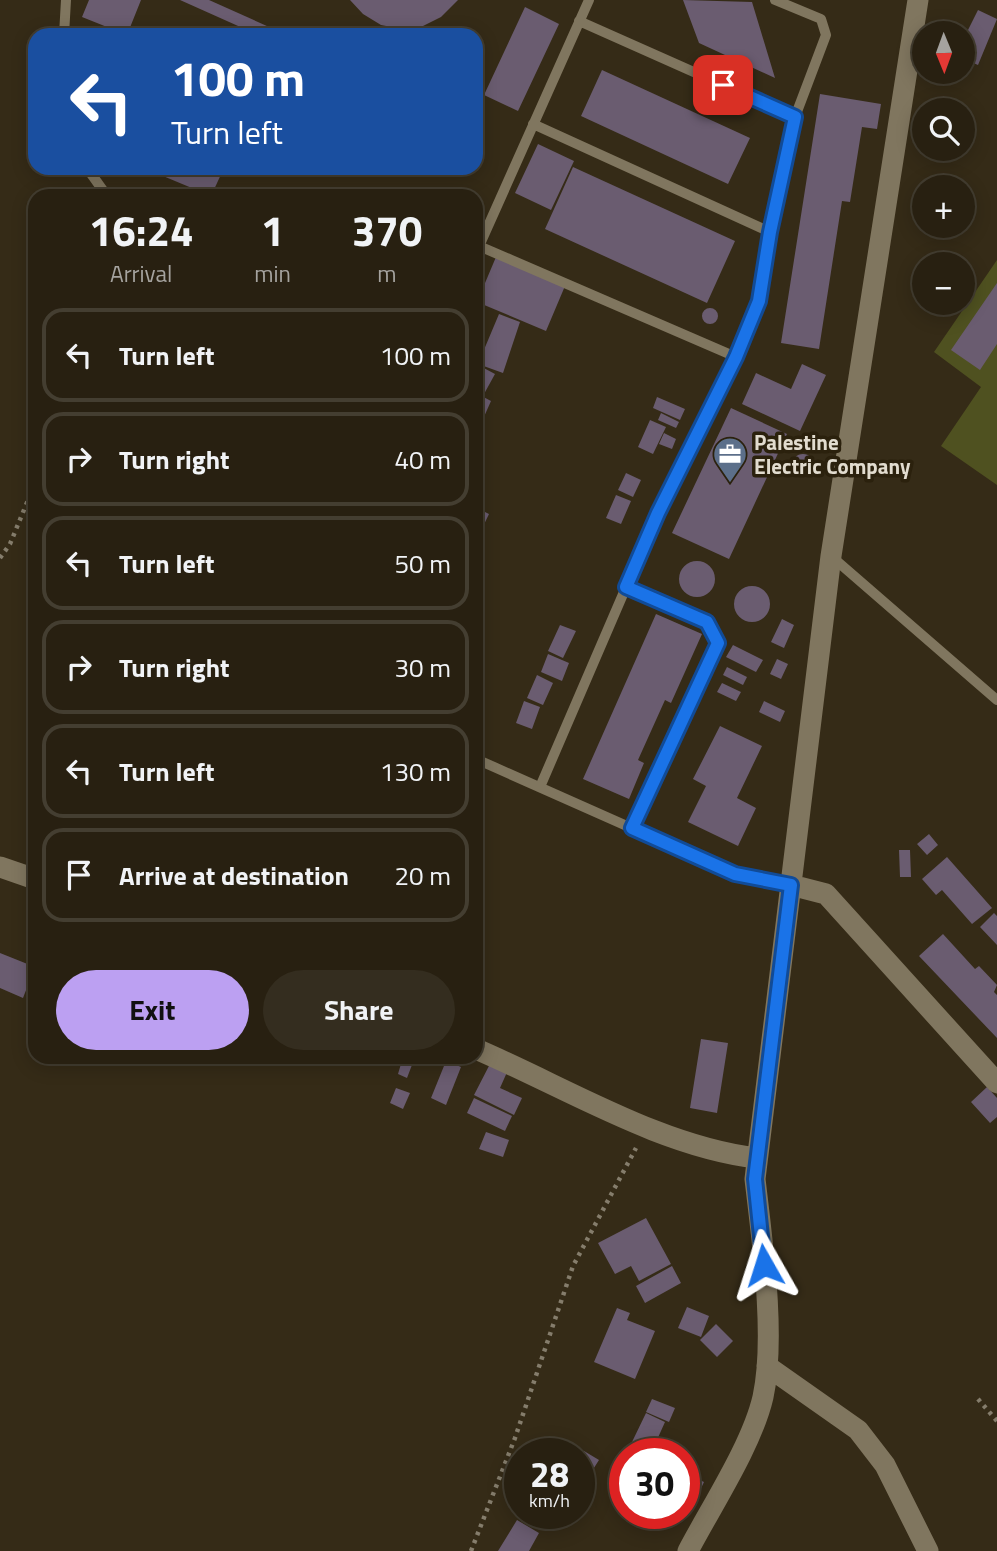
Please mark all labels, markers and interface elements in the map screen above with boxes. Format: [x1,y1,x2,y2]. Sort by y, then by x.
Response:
north arrow [912,21,975,84]
map controls [912,21,975,315]
text: 100 m [171,40,305,115]
pin [693,55,753,115]
icon: left [56,56,147,147]
icon: arrive [704,66,742,104]
button: search [912,98,975,161]
text: Turn left [171,108,283,156]
button: + [912,175,975,238]
text: 16:24 [89,198,194,262]
text: 1 [261,198,284,262]
text: 370 [352,198,422,262]
button: − [912,252,975,315]
text: Arrival [110,256,172,291]
text: min [254,256,291,291]
text: m [377,256,397,291]
icon: left [60,336,98,374]
text: Turn left [119,336,214,375]
text: 100 m [380,336,451,375]
place label: Palestine Electric Company [754,426,911,482]
office icon: Palestine Electric Company [711,435,749,484]
icon: right [60,440,98,478]
text: Turn right [119,440,230,479]
text: 40 m [394,440,451,479]
icon: left [60,544,98,582]
text: Turn left [119,544,214,583]
text: 50 m [394,544,451,583]
icon: right [60,648,98,686]
text: Turn right [119,648,230,687]
text: 30 m [394,648,451,687]
icon: left [60,752,98,790]
text: Turn left [119,752,214,791]
text: 130 m [380,752,451,791]
icon: arrive [60,856,98,894]
text: Arrive at destination [119,856,349,895]
text: 20 m [394,856,451,895]
button: Exit [56,970,249,1050]
button: Share [263,970,455,1050]
position arrow [727,1228,801,1302]
speed limit sign: 30 [609,1438,700,1529]
text: 28 [530,1447,569,1501]
text: km/h [529,1487,570,1514]

